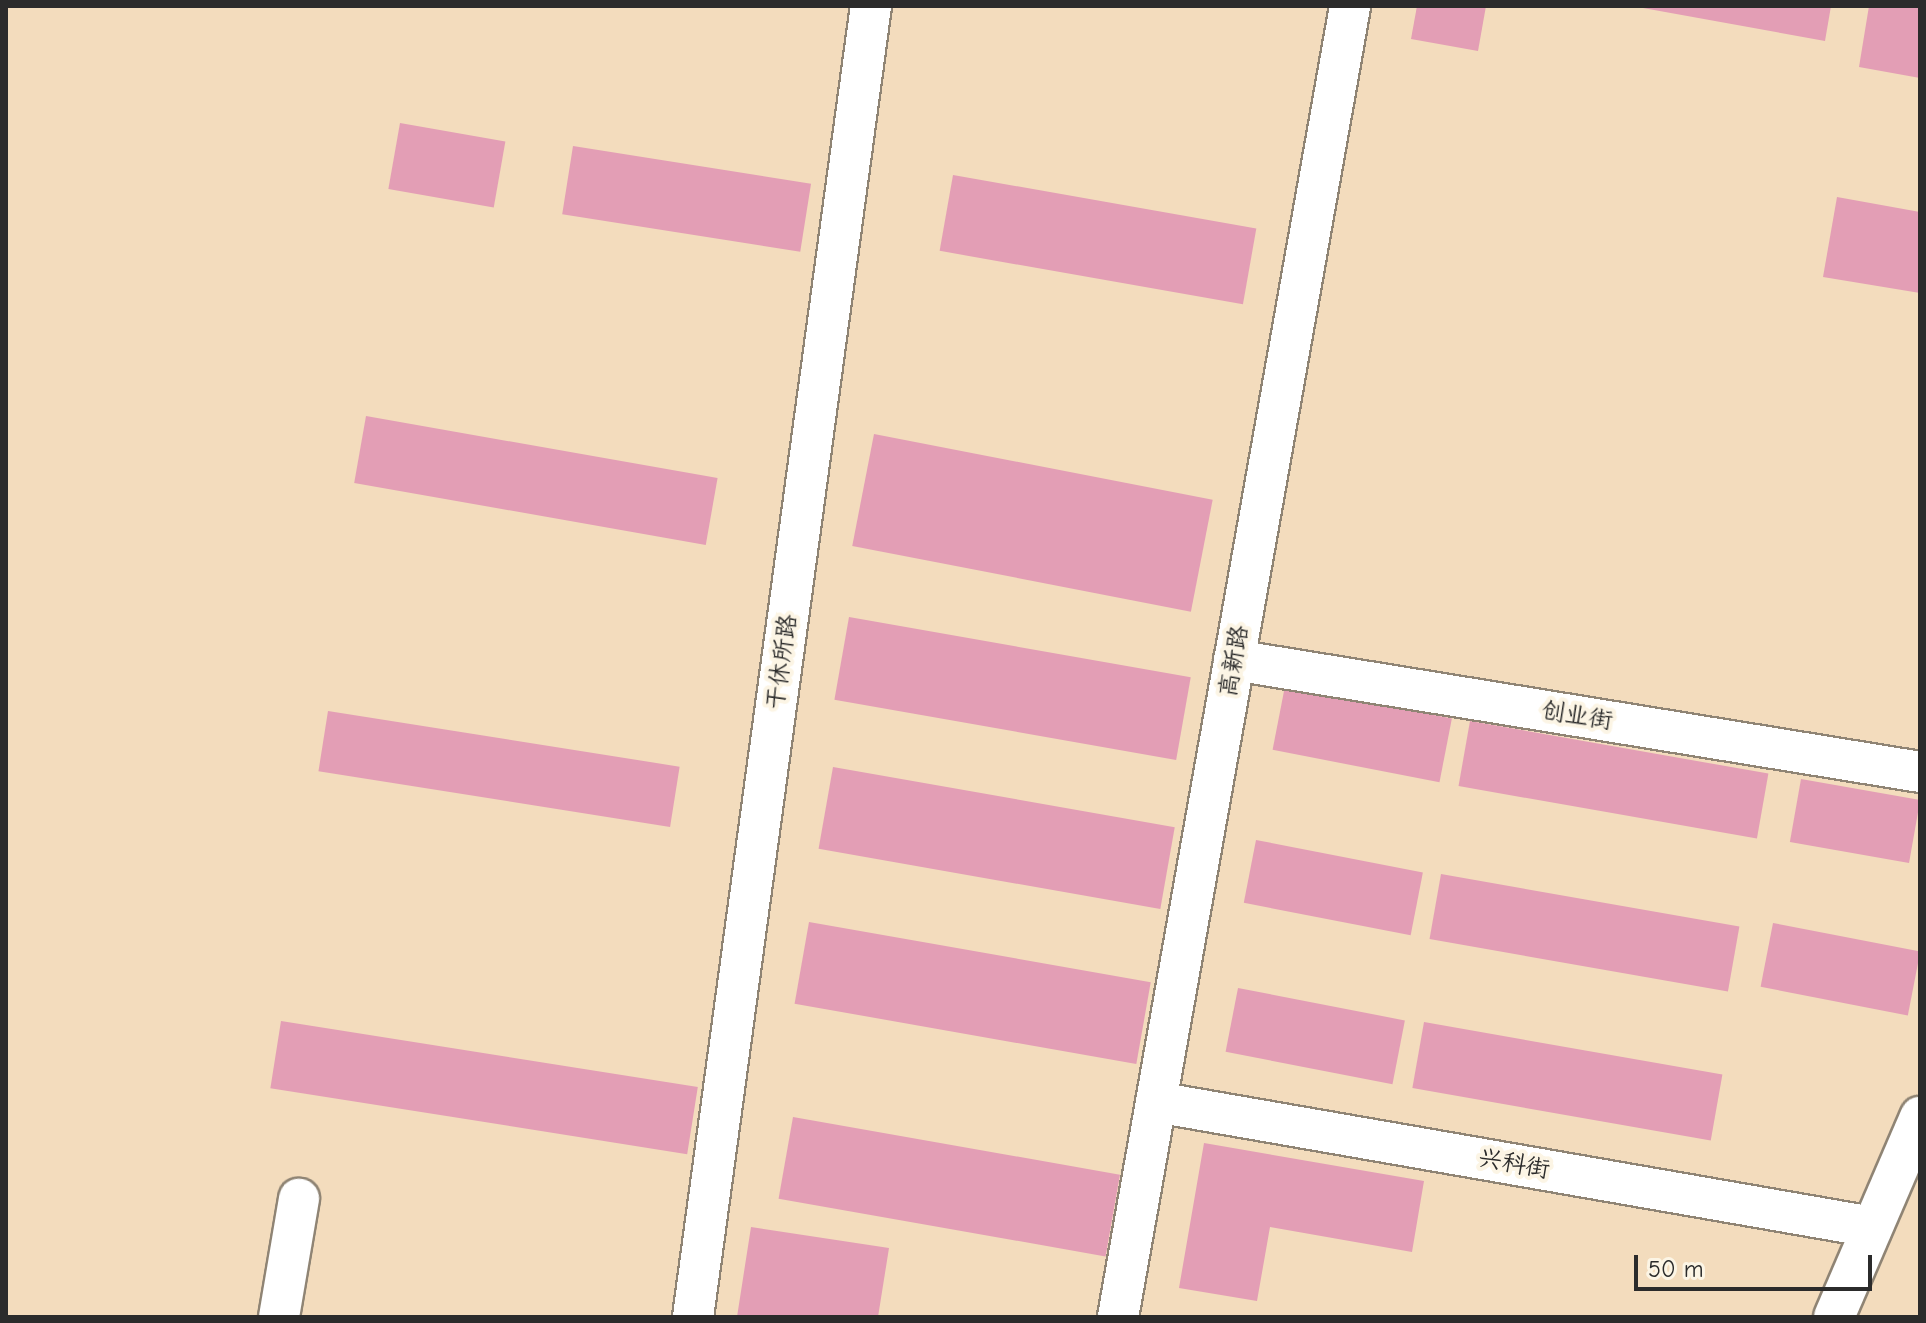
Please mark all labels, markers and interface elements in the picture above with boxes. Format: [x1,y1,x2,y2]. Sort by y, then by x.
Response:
street label: 干休所路 [761,612,803,712]
street label: 高新路 [1214,623,1254,699]
street label: 创业街 [1539,696,1615,736]
street label: 兴科街 [1476,1144,1552,1184]
scale bar [1638,1239,1876,1289]
text: 50 m [1648,1255,1704,1283]

